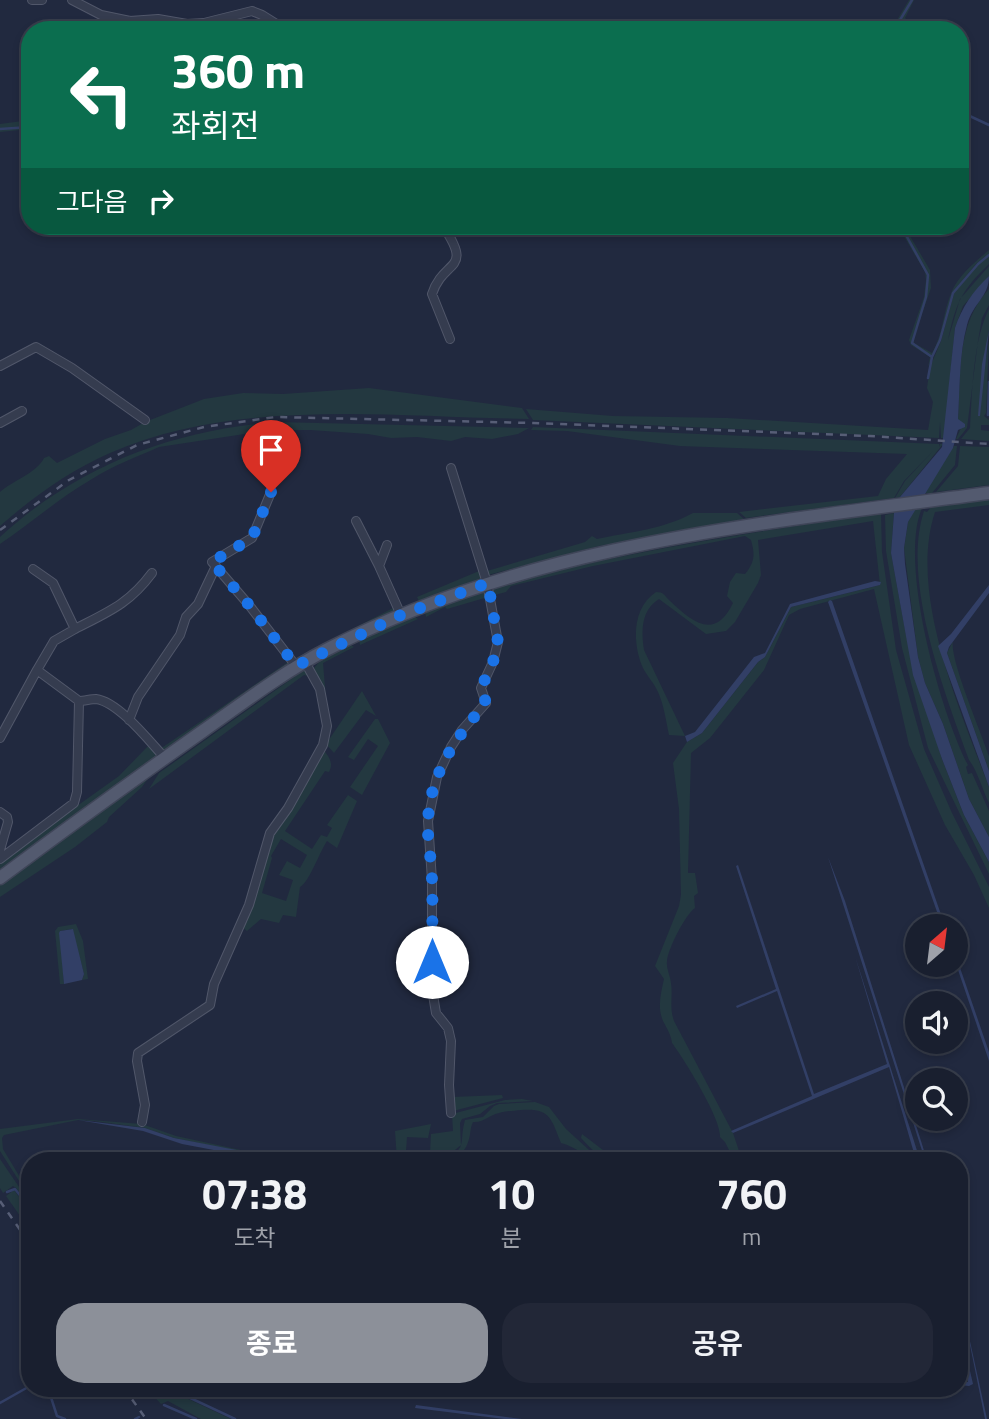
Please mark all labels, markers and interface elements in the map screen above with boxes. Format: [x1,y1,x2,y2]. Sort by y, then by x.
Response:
text: 360 m [171,32,305,107]
icon: left [56,49,147,140]
text: 좌회전 [171,101,259,149]
text: 그다음 [56,182,128,221]
icon: right [142,182,180,220]
pin [241,420,301,492]
icon: arrive [252,431,290,469]
north arrow [905,914,968,976]
map controls [905,914,968,1131]
position arrow [395,925,469,999]
button: sound [905,991,968,1054]
button: search [905,1068,968,1131]
text: 07:38 [202,1161,307,1225]
text: 10 [488,1161,535,1225]
text: 760 [716,1161,787,1225]
text: m [742,1219,761,1254]
text: 도착 [233,1220,276,1255]
text: 분 [501,1220,522,1255]
button: 종료 [56,1303,488,1383]
button: 공유 [502,1303,933,1383]

